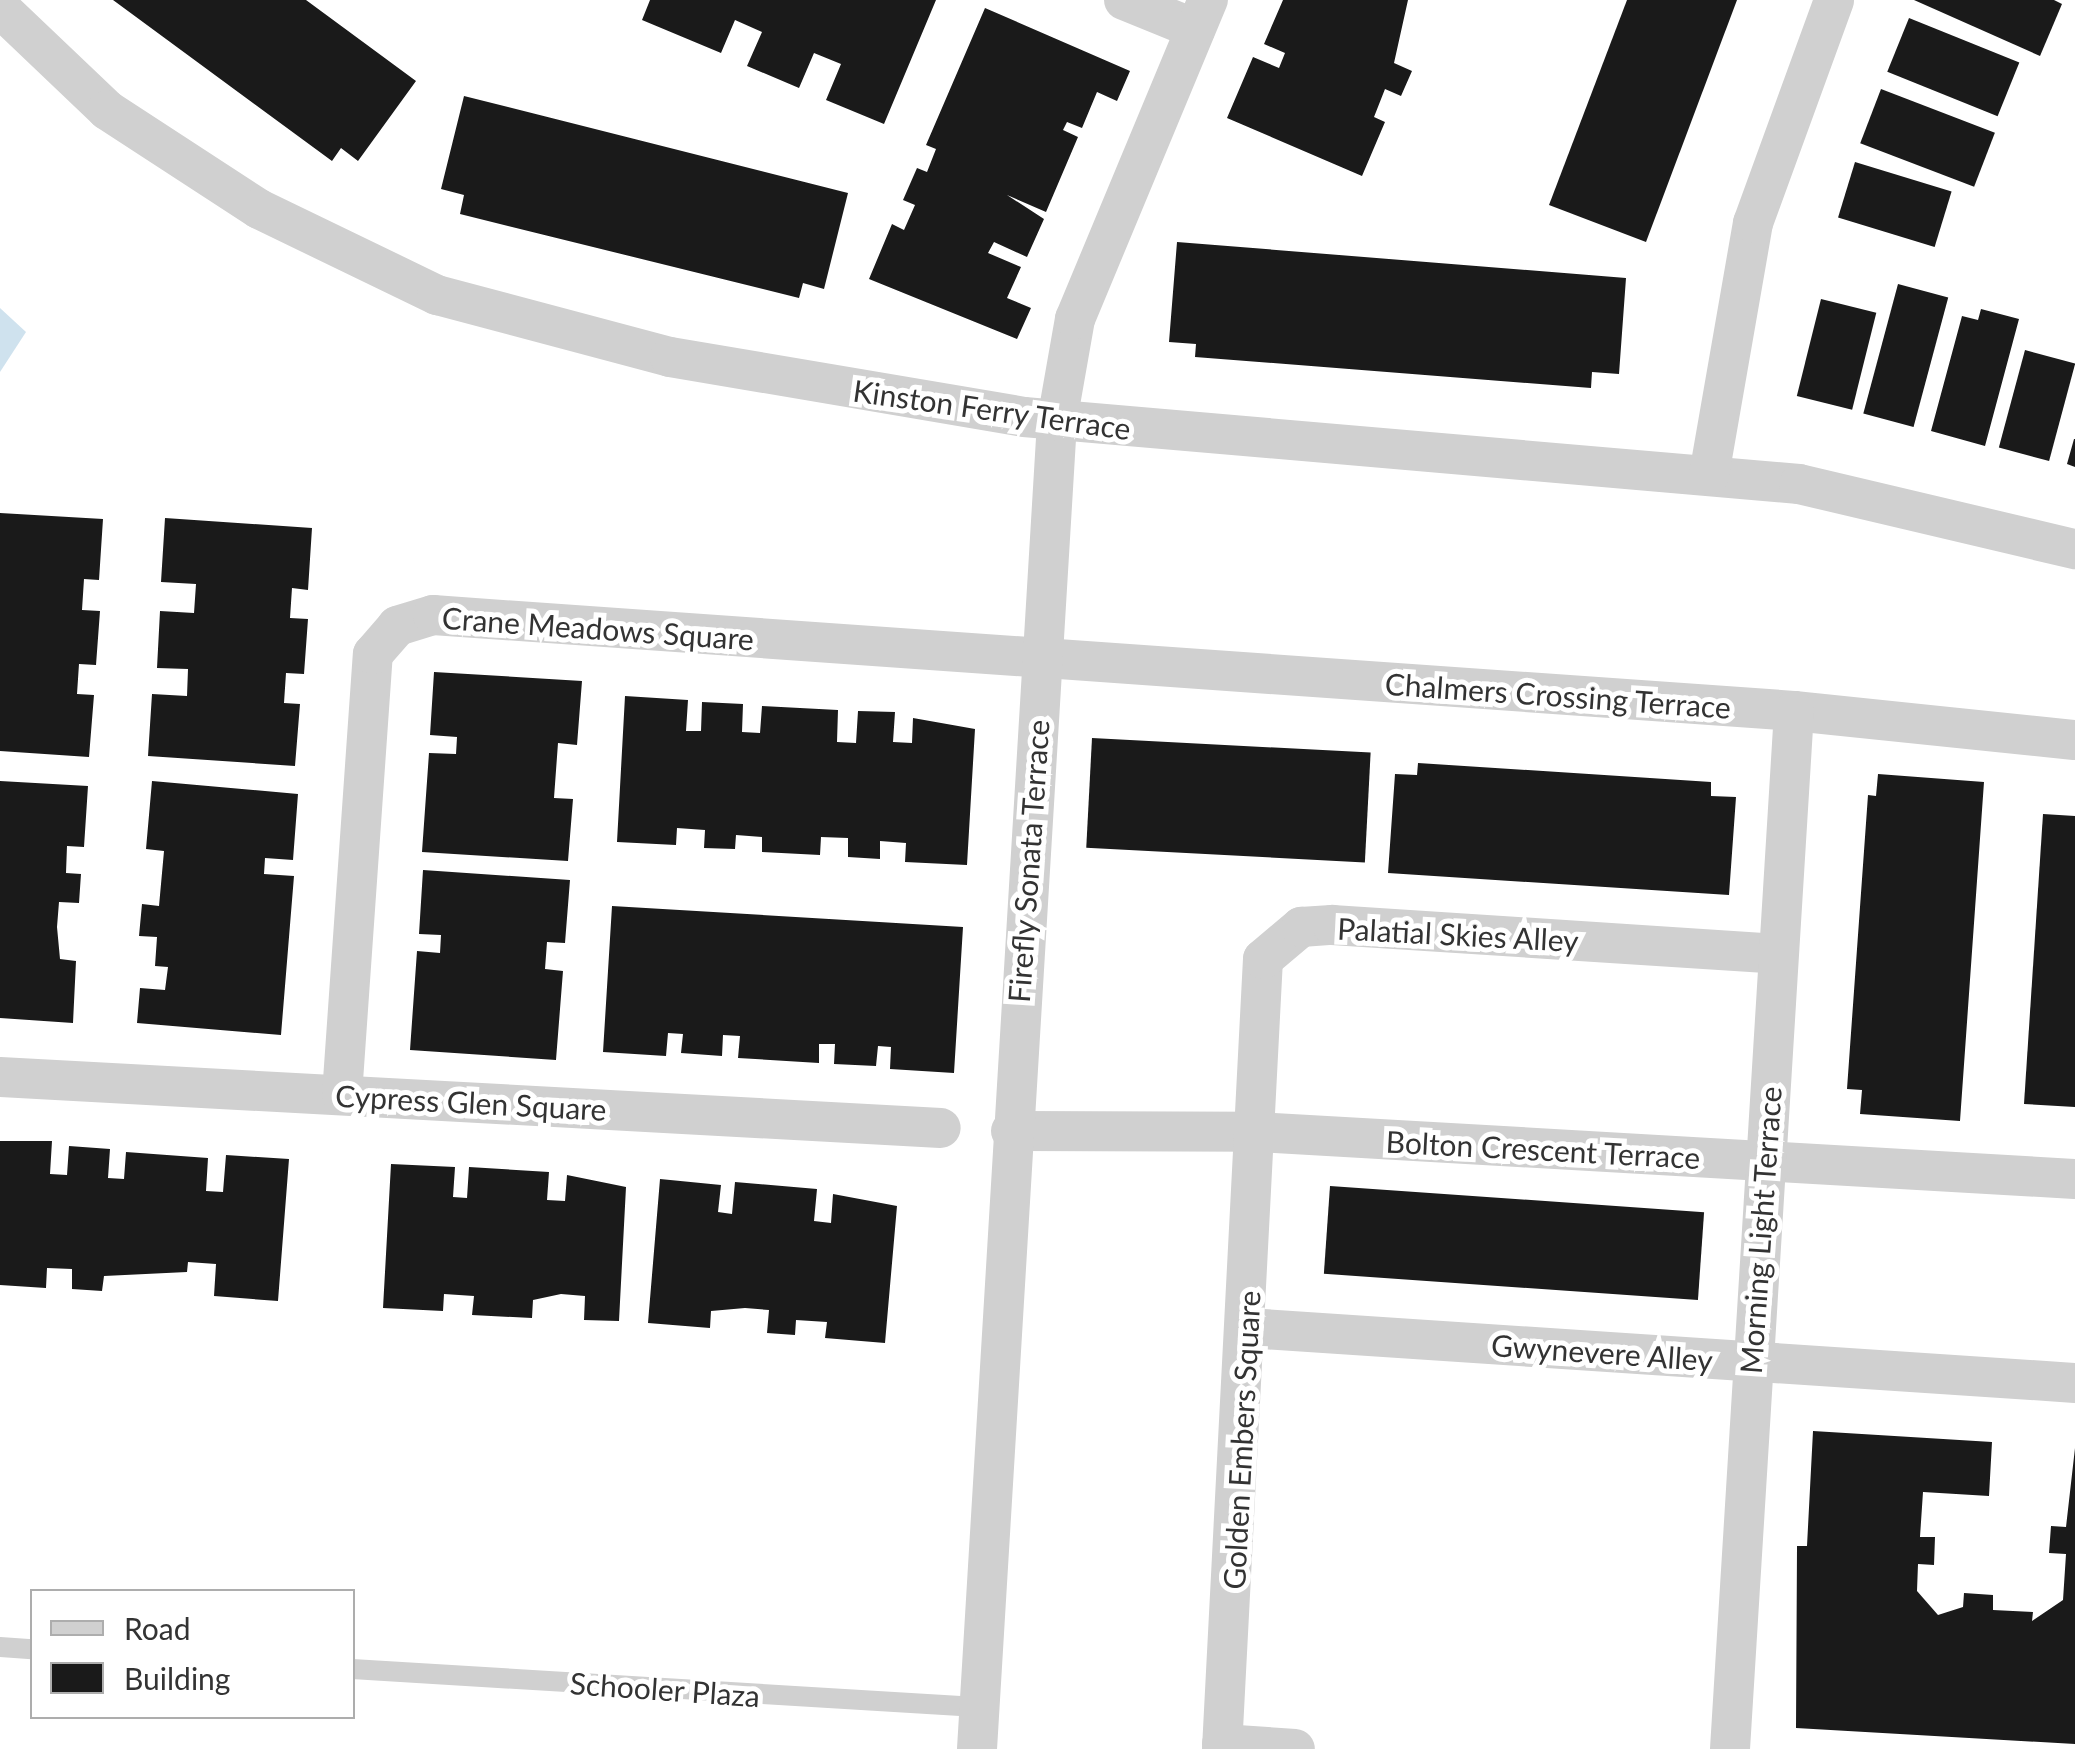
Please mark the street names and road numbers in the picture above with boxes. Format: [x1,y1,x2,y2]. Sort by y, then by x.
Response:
street label: Kinston Ferry Terrace [850,372,1134,446]
street label: Crane Meadows Square [441,599,755,657]
street label: Chalmers Crossing Terrace [1383,665,1733,725]
street label: Firefly Sonata Terrace [1000,717,1056,1005]
street label: Palatial Skies Alley [1336,910,1580,958]
street label: Cypress Glen Square [334,1077,608,1127]
street label: Morning Light Terrace [1732,1085,1788,1375]
street label: Bolton Crescent Terrace [1384,1123,1702,1175]
street label: Golden Embers Square [1215,1290,1267,1590]
street label: Gwynevere Alley [1490,1326,1714,1378]
street label: Schooler Plaza [568,1664,762,1714]

